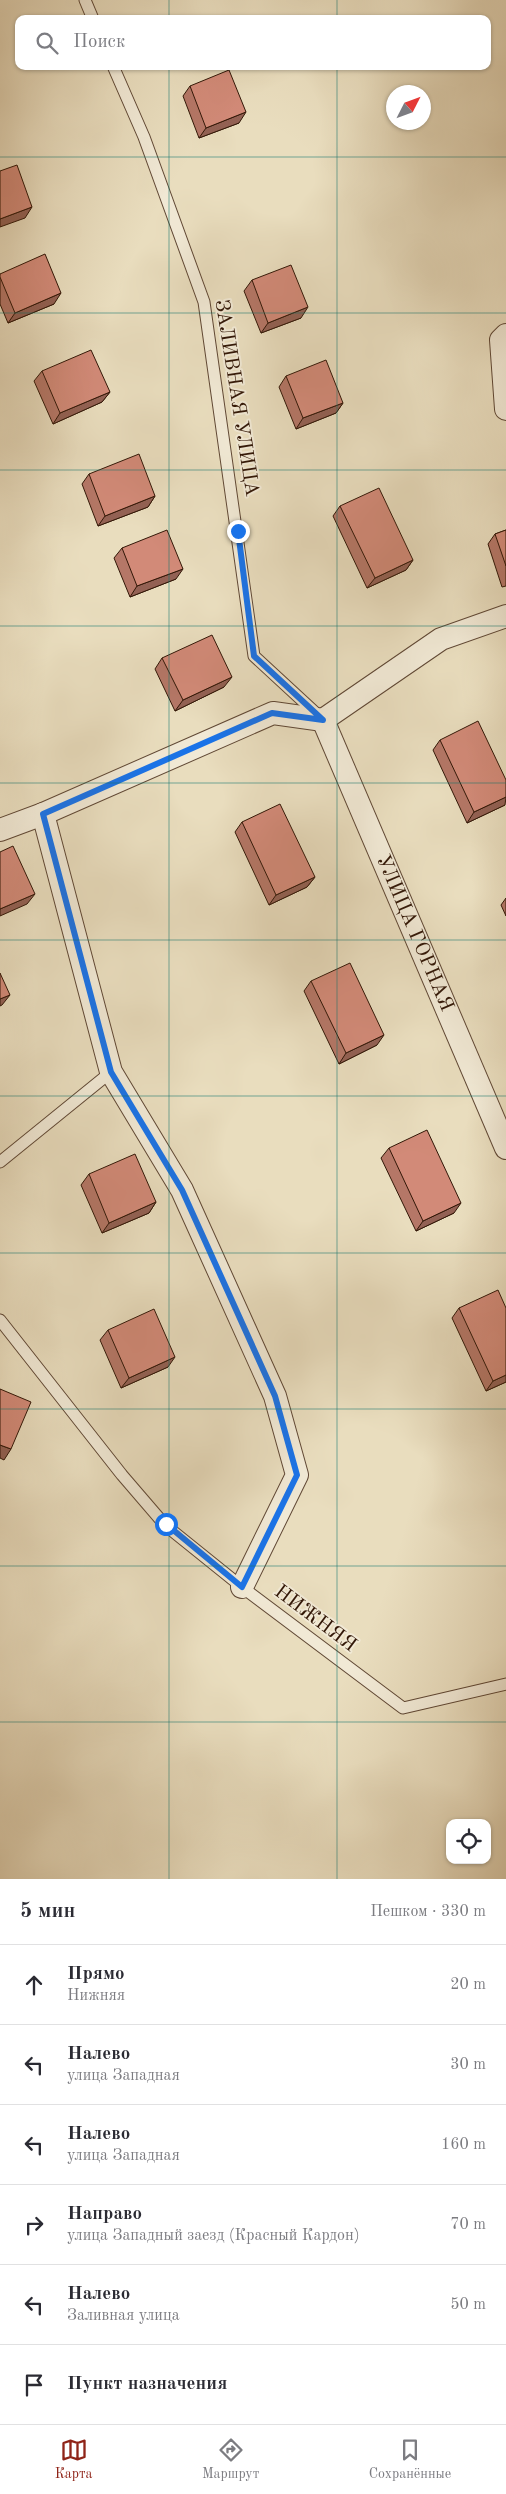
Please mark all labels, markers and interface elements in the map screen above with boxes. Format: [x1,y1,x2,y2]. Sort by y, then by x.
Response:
search box [15,15,491,70]
icon: search [33,29,61,57]
text: Поиск [73,33,125,52]
north arrow [386,85,431,130]
street label: ЗАЛИВНАЯ УЛИЦА [211,298,261,498]
route end [227,520,250,543]
street label: УЛИЦА ГОРНАЯ [372,852,456,1015]
route start [155,1513,178,1536]
street label: НИЖНЯЯ [270,1582,360,1656]
map controls [446,1819,491,1864]
button: locate [446,1819,491,1864]
text: 5 мин [20,1901,75,1922]
text: Пешком · 330 m [370,1904,486,1920]
text: Прямо [67,1965,125,1984]
icon: ahead [20,1971,48,1999]
text: 20 m [450,1977,486,1993]
text: Нижняя [67,1988,125,2004]
text: Налево [67,2045,130,2064]
icon: left [20,2051,48,2079]
text: 30 m [450,2057,486,2073]
text: улица Западная [67,2068,180,2084]
text: Налево [67,2125,130,2144]
icon: left [20,2131,48,2159]
text: 160 m [441,2137,486,2153]
text: улица Западная [67,2148,180,2164]
text: Направо [67,2205,142,2224]
icon: right [20,2211,48,2239]
text: 70 m [450,2217,486,2233]
text: улица Западный заезд (Красный Кардон) [67,2228,360,2244]
text: Налево [67,2285,130,2304]
icon: left [20,2291,48,2319]
text: 50 m [450,2297,486,2313]
text: Заливная улица [67,2308,180,2324]
icon: arrive [20,2371,48,2399]
text: Пункт назначения [67,2375,227,2394]
tab: Карта [55,2436,93,2483]
tab: Маршрут [202,2436,259,2483]
tab: Сохранённые [369,2436,451,2483]

